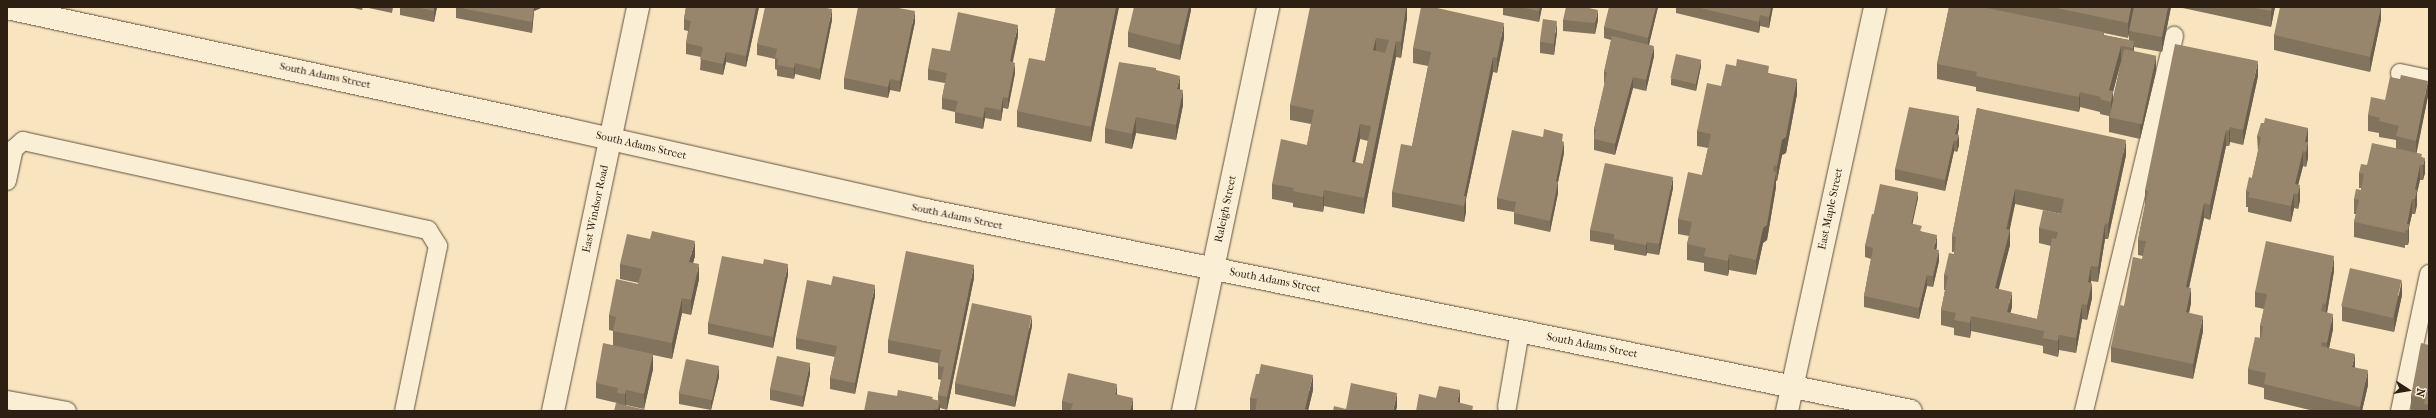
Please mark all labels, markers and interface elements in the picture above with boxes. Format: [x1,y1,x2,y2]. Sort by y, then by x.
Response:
street label: South Adams Street [278,60,372,92]
street label: South Adams Street [594,129,688,163]
street label: East Windsor Road [580,164,612,254]
street label: East Maple Street [1816,167,1846,251]
street label: Raleigh Street [1212,174,1240,244]
street label: South Adams Street [910,201,1004,233]
street label: South Adams Street [1228,266,1322,296]
street label: South Adams Street [1545,331,1639,361]
north arrow [2388,370,2428,410]
text: N [2413,387,2427,398]

